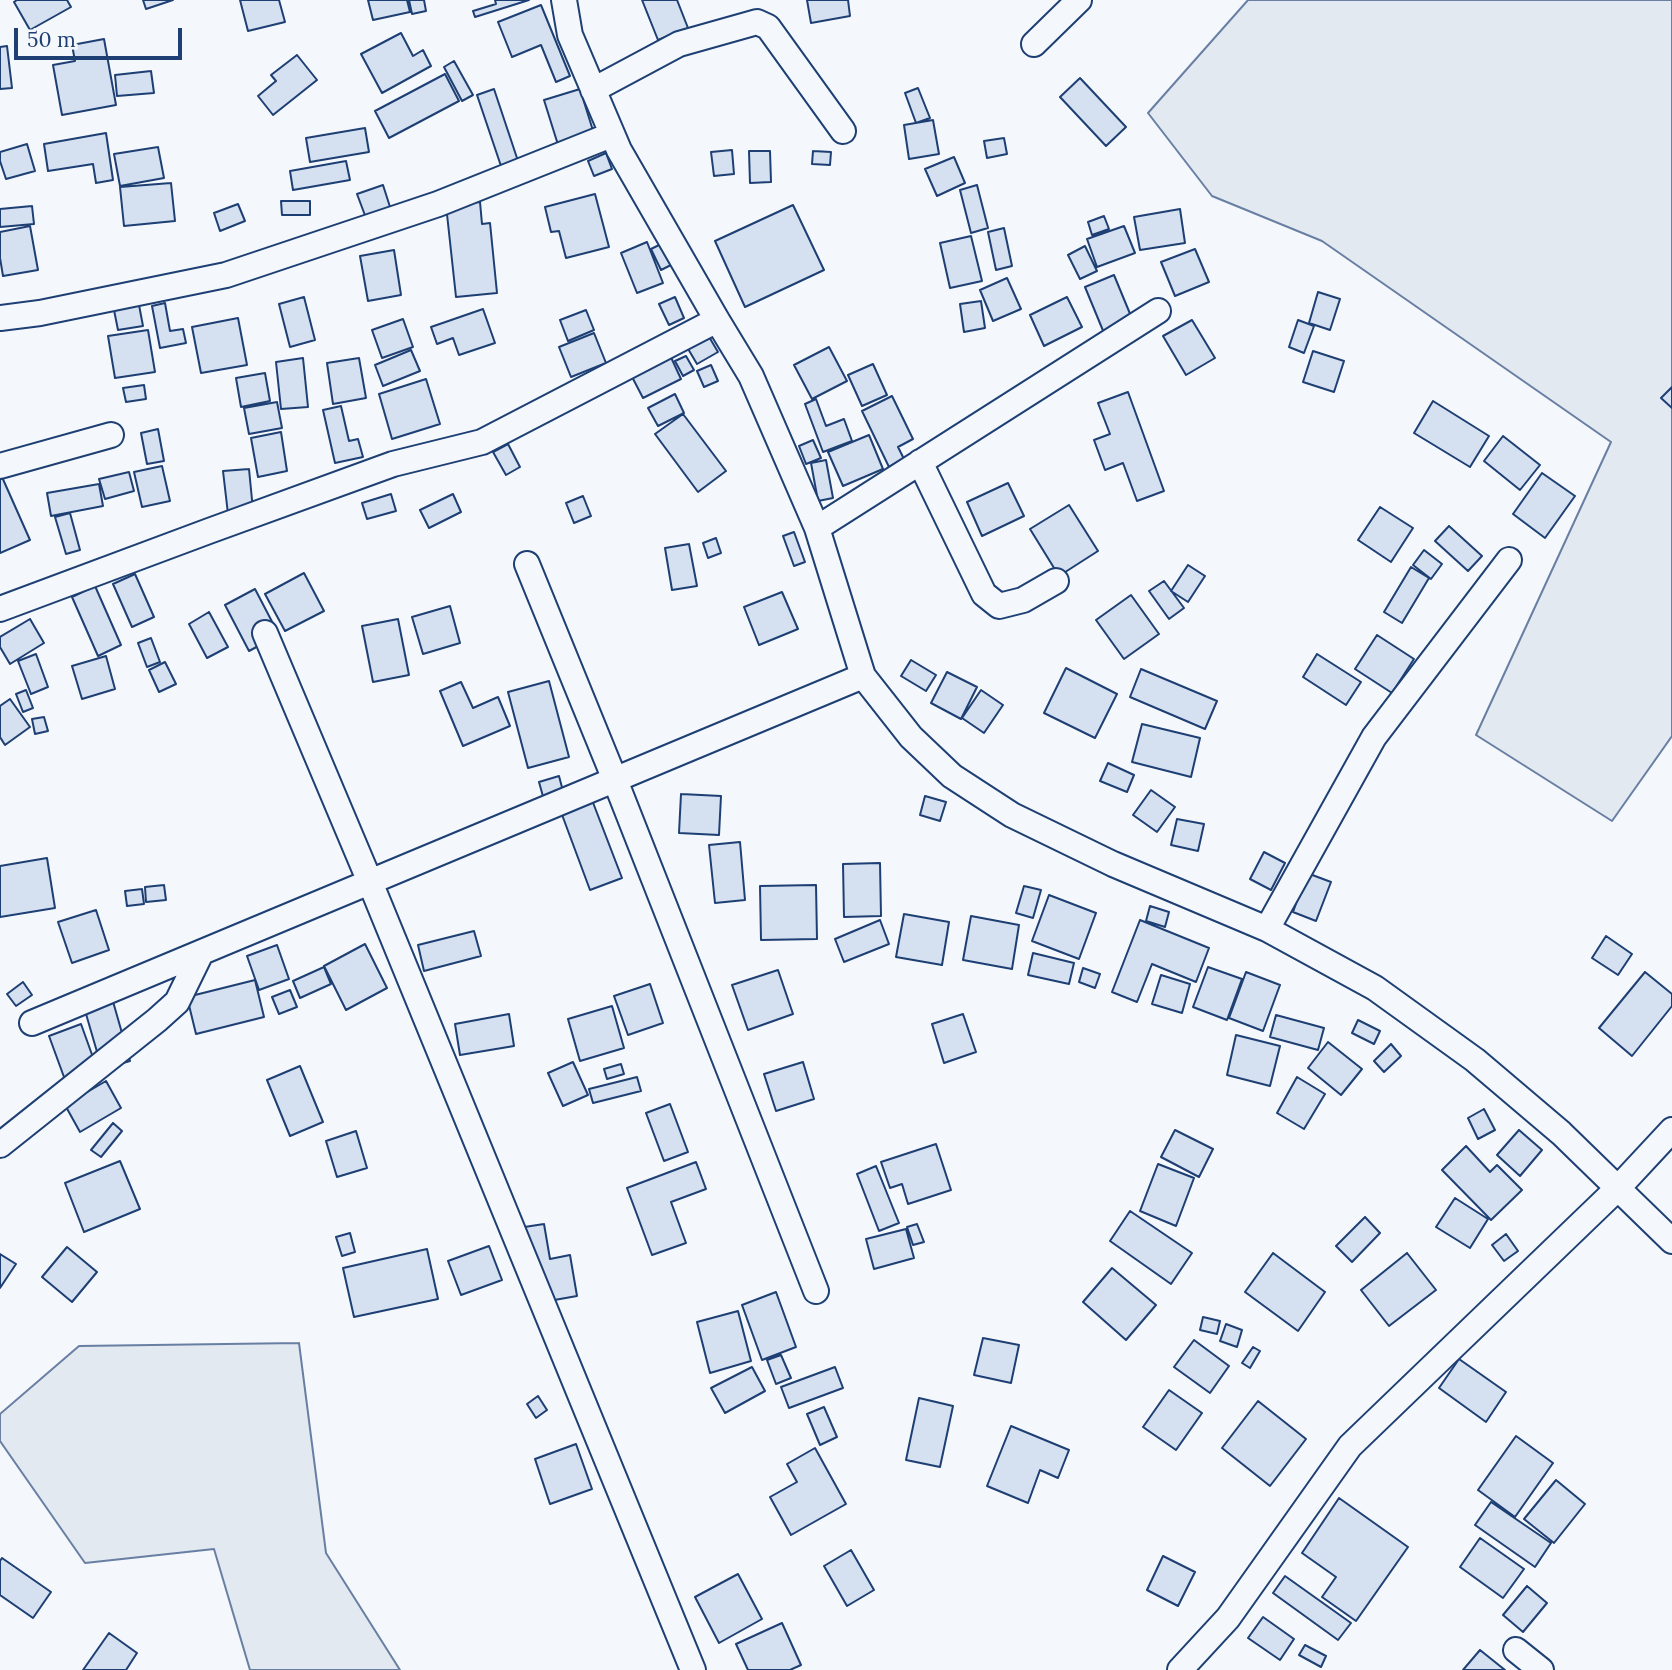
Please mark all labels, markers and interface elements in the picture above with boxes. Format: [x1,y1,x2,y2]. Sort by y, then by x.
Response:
scale bar [18,14,186,58]
text: 50 m [27,26,76,53]

